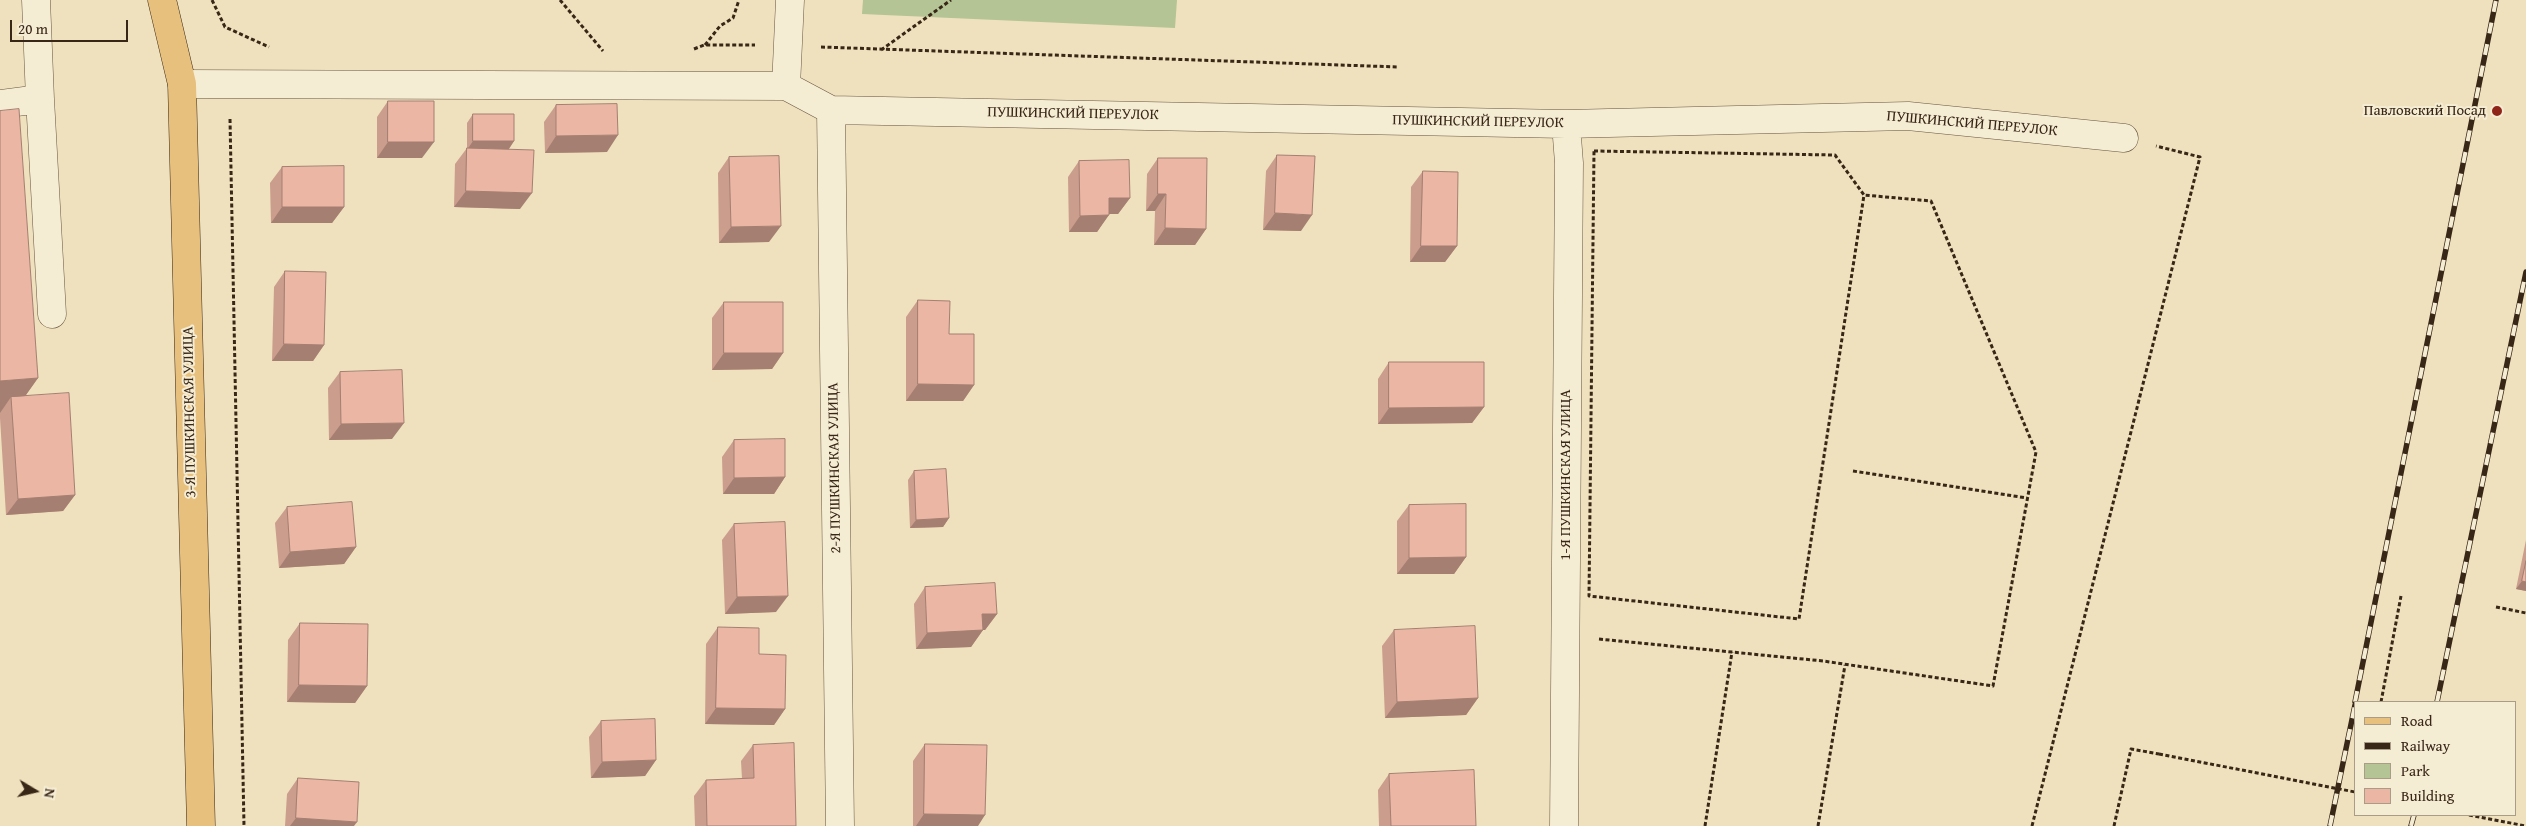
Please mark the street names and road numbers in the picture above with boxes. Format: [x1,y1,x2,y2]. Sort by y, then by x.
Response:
street label: ПУШКИНСКИЙ ПЕРЕУЛОК [987,104,1159,124]
street label: ПУШКИНСКИЙ ПЕРЕУЛОК [1886,108,2058,140]
street label: ПУШКИНСКИЙ ПЕРЕУЛОК [1392,112,1564,132]
street label: 3-Я ПУШКИНСКАЯ УЛИЦА [180,326,200,498]
street label: 2-Я ПУШКИНСКАЯ УЛИЦА [825,382,845,554]
street label: 1-Я ПУШКИНСКАЯ УЛИЦА [1557,389,1575,561]

